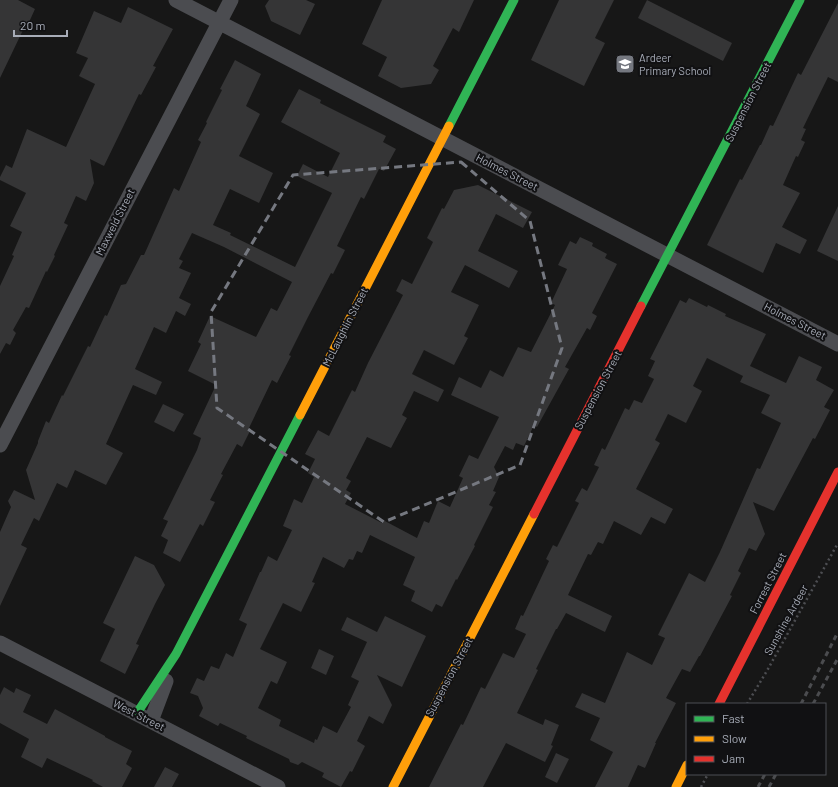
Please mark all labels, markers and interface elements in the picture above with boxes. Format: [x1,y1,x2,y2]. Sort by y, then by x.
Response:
scale bar [14,12,67,38]
text: 20 m [20,18,46,32]
place label: Ardeer Primary School [639,51,711,77]
school or university icon: Ardeer Primary School [614,53,636,75]
street label: Suspension Street [722,60,773,144]
street label: Holmes Street [474,150,540,193]
street label: Maxweld Street [92,186,137,257]
street label: McLaughlin Street [319,285,370,368]
street label: Holmes Street [762,299,828,342]
street label: Suspension Street [571,348,624,432]
street label: Forrest Street [747,550,789,616]
street label: Sunshine Ardeer [761,582,810,657]
street label: Suspension Street [422,635,475,719]
street label: West Street [111,696,167,733]
legend [686,703,826,775]
text: Fast [722,711,745,725]
text: Slow [722,731,747,745]
text: Jam [722,751,745,765]

